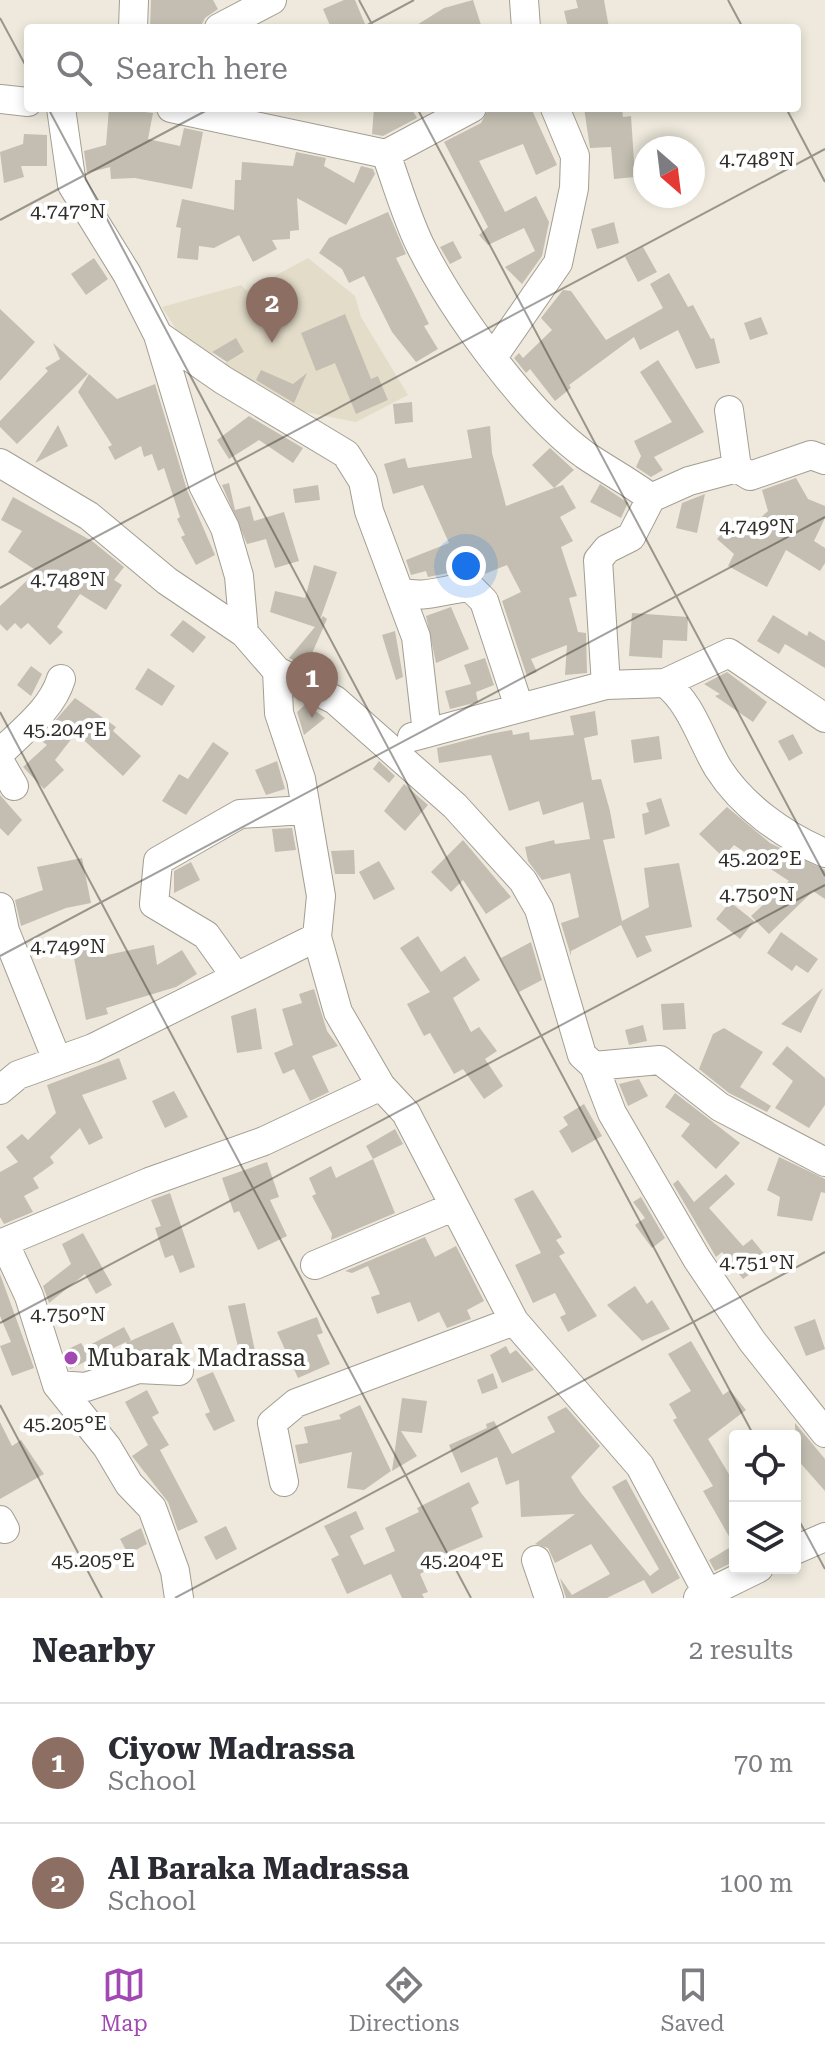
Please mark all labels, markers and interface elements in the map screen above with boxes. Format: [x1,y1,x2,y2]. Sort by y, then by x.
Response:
search box [24,24,801,112]
icon: search [52,46,96,90]
text: Search here [116,51,288,86]
north arrow [633,136,705,208]
text: 4.748°N [719,147,795,171]
text: 4.747°N [30,199,106,223]
pin: 2 [246,277,298,343]
text: 4.749°N [719,514,795,538]
your location [446,546,486,586]
text: 4.748°N [30,567,106,591]
pin: 1 [286,652,338,718]
text: 45.204°E [23,717,107,741]
text: 45.202°E [718,846,802,870]
text: 4.750°N [719,882,795,906]
text: 4.749°N [30,934,106,958]
text: 4.751°N [719,1250,795,1274]
text: 4.750°N [30,1302,106,1326]
place label: Mubarak Madrassa [87,1344,306,1372]
marker: Mubarak Madrassa [62,1349,80,1367]
text: 45.205°E [23,1411,107,1435]
map controls [729,1430,801,1574]
button: locate [729,1430,801,1502]
button: layers [729,1502,801,1574]
text: 45.205°E [51,1548,135,1572]
text: 45.204°E [420,1548,504,1572]
text: Nearby [32,1630,155,1670]
text: 2 results [689,1635,793,1665]
text: Ciyow Madrassa [108,1731,355,1766]
text: 1 [51,1748,65,1778]
text: 70 m [734,1748,793,1778]
text: School [108,1766,196,1796]
text: Al Baraka Madrassa [108,1851,409,1886]
text: 2 [51,1868,65,1898]
text: 100 m [719,1868,793,1898]
text: School [108,1886,196,1916]
tab: Map [101,1963,148,2036]
tab: Directions [349,1963,459,2036]
tab: Saved [661,1963,724,2036]

